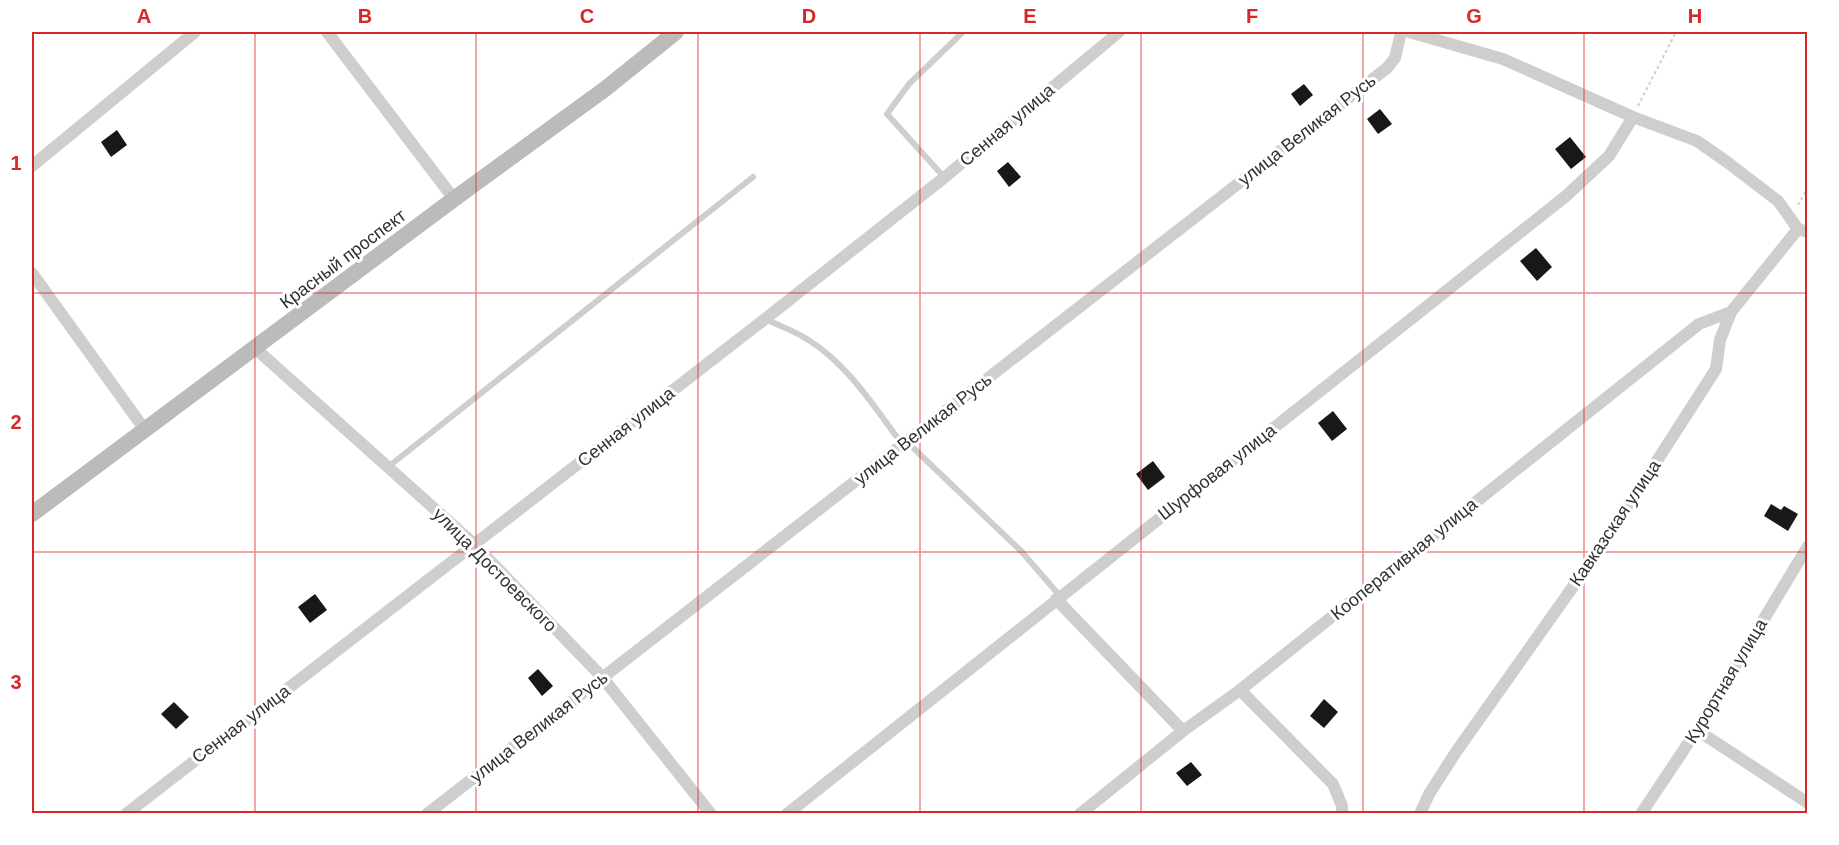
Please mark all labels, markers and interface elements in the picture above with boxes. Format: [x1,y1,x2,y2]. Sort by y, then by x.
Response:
text: A [137,5,151,27]
text: B [358,5,372,27]
text: C [580,5,594,27]
text: D [802,5,816,27]
text: E [1023,5,1037,27]
text: F [1246,5,1258,27]
text: G [1466,5,1482,27]
text: H [1688,5,1702,27]
street label: улица Великая Русь [1234,70,1380,190]
street label: Сенная улица [956,79,1059,170]
text: 1 [10,152,22,174]
street label: Красный проспект [276,205,410,313]
street label: улица Великая Русь [850,369,996,489]
street label: Сенная улица [574,382,679,471]
text: 2 [10,411,22,433]
street label: Шурфовая улица [1154,419,1281,524]
street label: Кавказская улица [1565,455,1665,590]
street label: Кооперативная улица [1327,493,1482,624]
street label: улица Достоевского [429,504,561,636]
street label: Курортная улица [1681,614,1771,747]
street label: улица Великая Русь [466,667,612,787]
text: 3 [10,671,22,693]
street label: Сенная улица [188,680,295,767]

